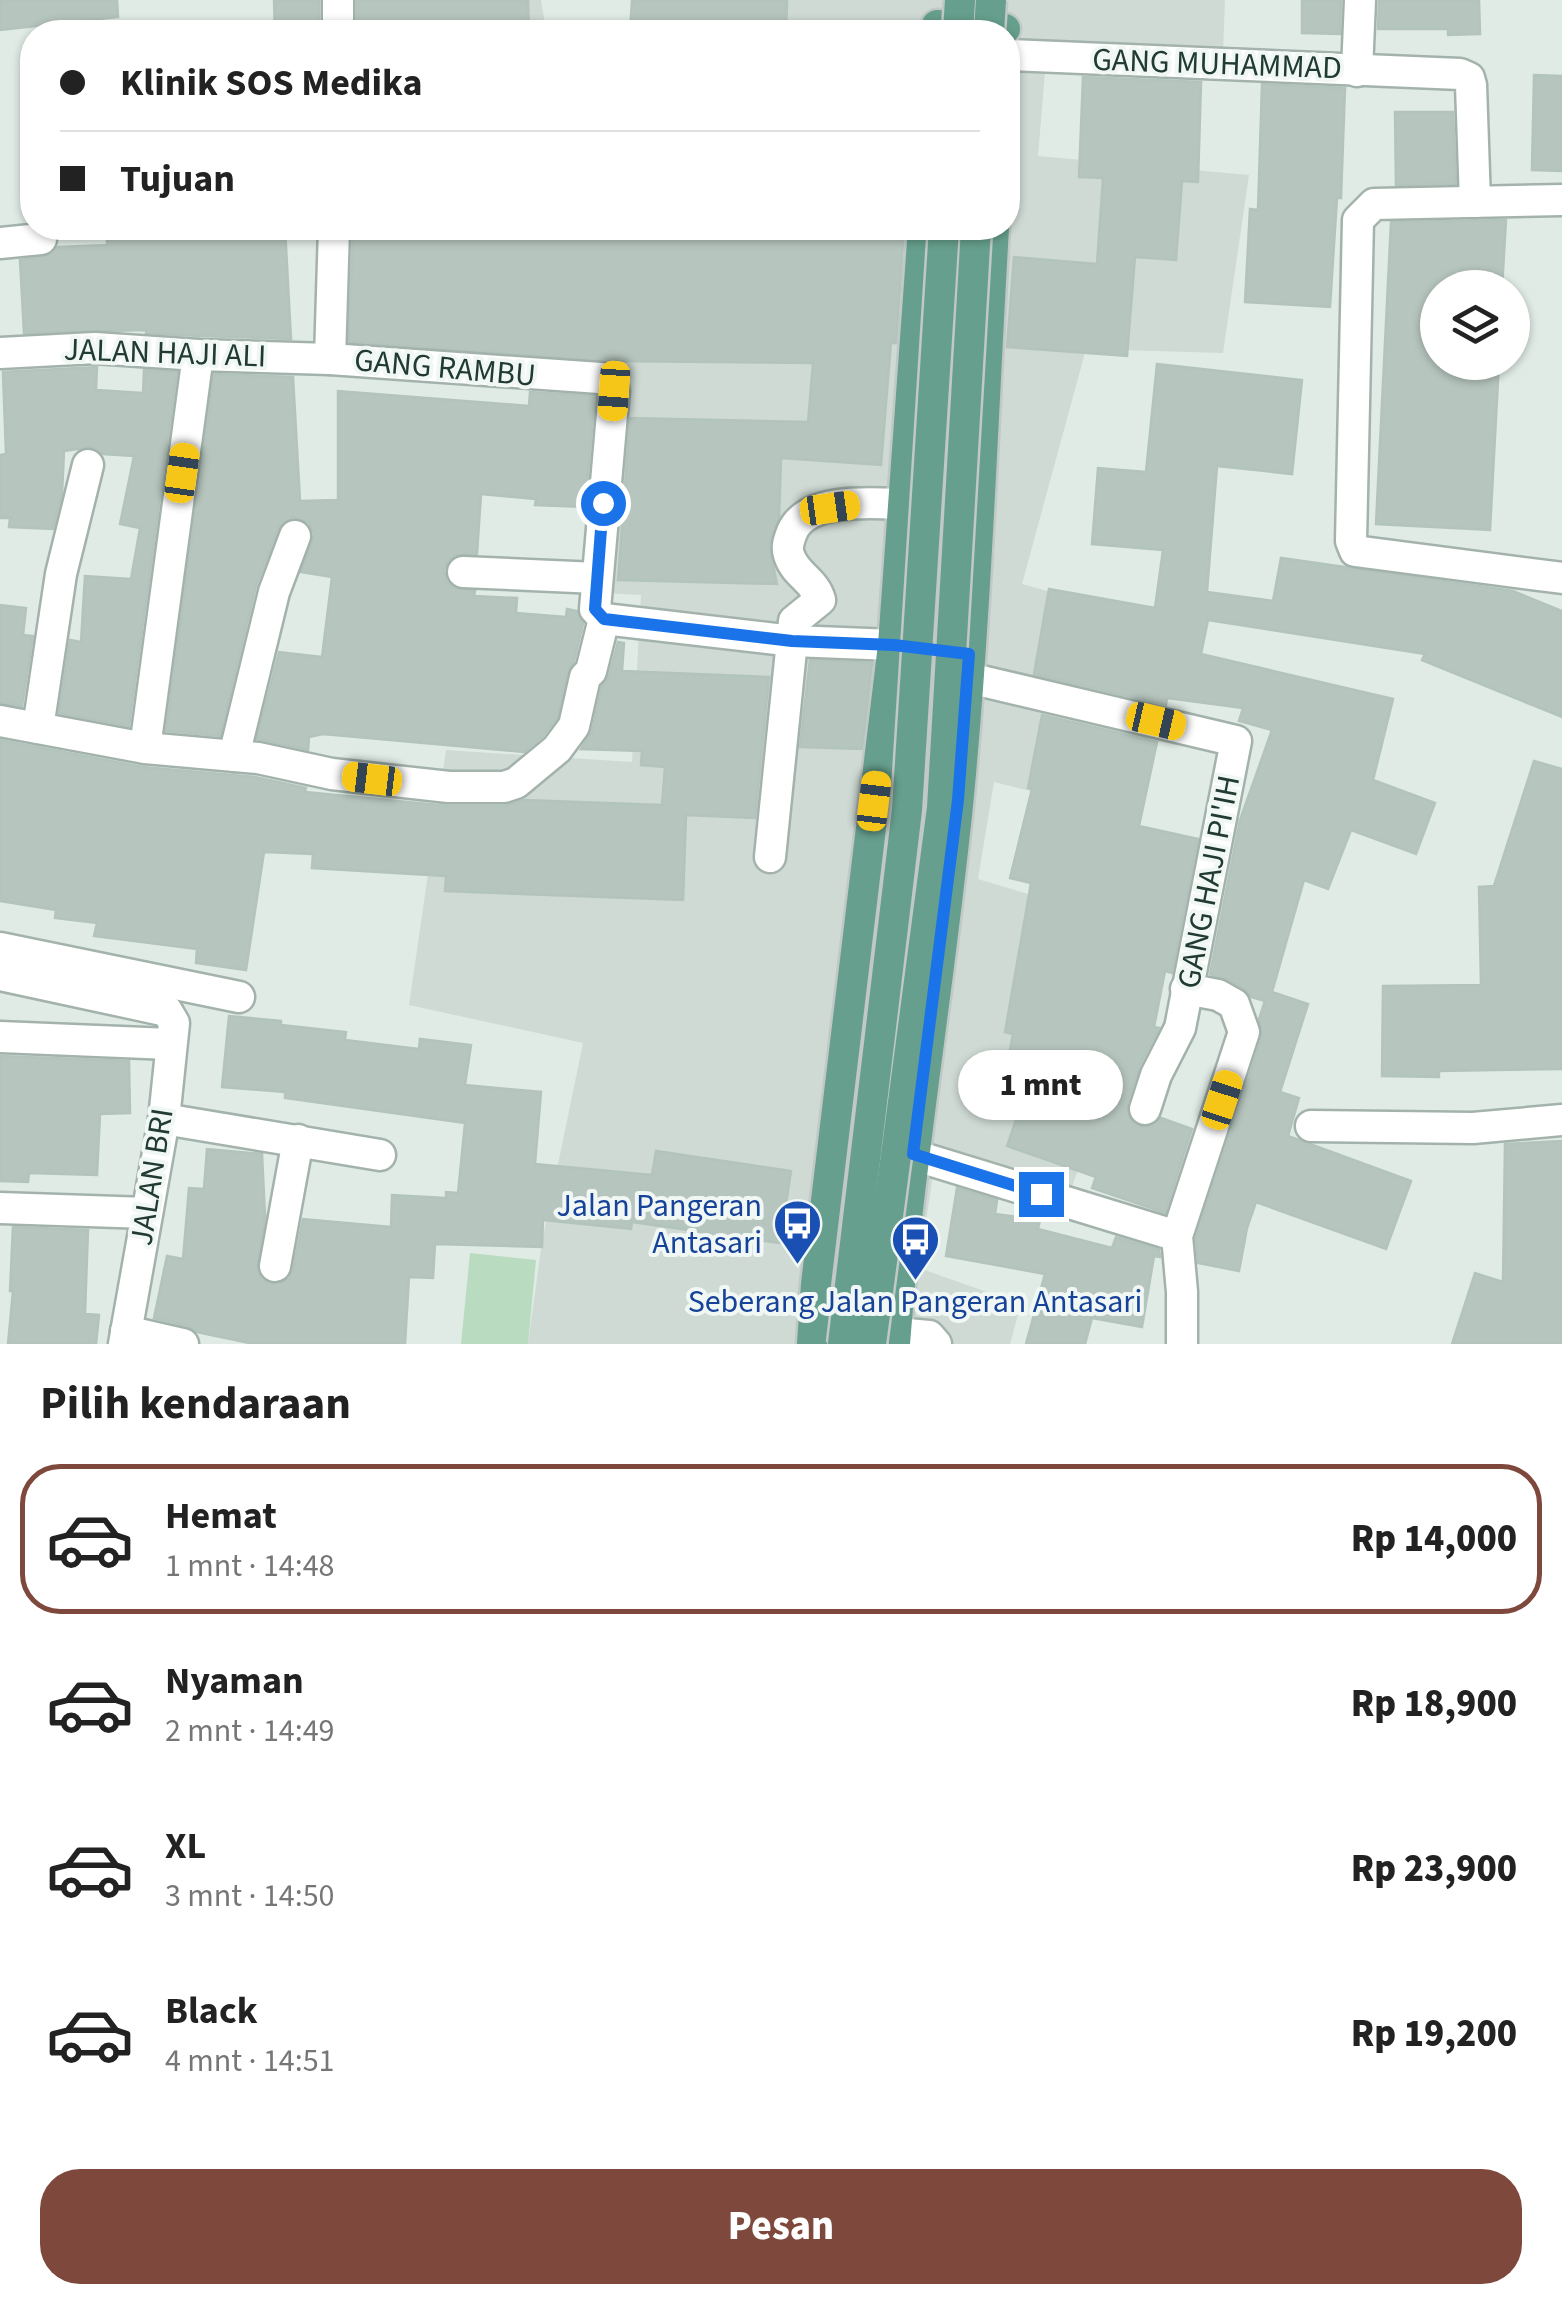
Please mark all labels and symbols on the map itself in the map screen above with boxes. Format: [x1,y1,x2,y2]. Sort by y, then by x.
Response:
street label: GANG MUHAMMAD [1091,37,1343,91]
street label: JALAN HAJI ALI [63,326,267,380]
street label: GANG RAMBU [352,337,538,399]
car [597,360,631,422]
car [163,441,201,505]
route start [581,481,626,526]
car [798,489,862,527]
car [1123,700,1189,742]
car [340,760,404,798]
car [855,769,893,833]
street label: GANG HAJI PI'IH [1166,772,1252,992]
callout: 1 mnt [958,1049,1124,1119]
car [1198,1067,1246,1133]
street label: JALAN BRI [118,1105,186,1249]
route end [1019,1172,1064,1217]
place label: Jalan Pangeran Antasari [556,1183,762,1266]
bus stop icon: Jalan Pangeran Antasari [771,1198,823,1266]
bus stop icon: Seberang Jalan Pangeran Antasari [889,1214,941,1282]
place label: Seberang Jalan Pangeran Antasari [688,1279,1142,1325]

